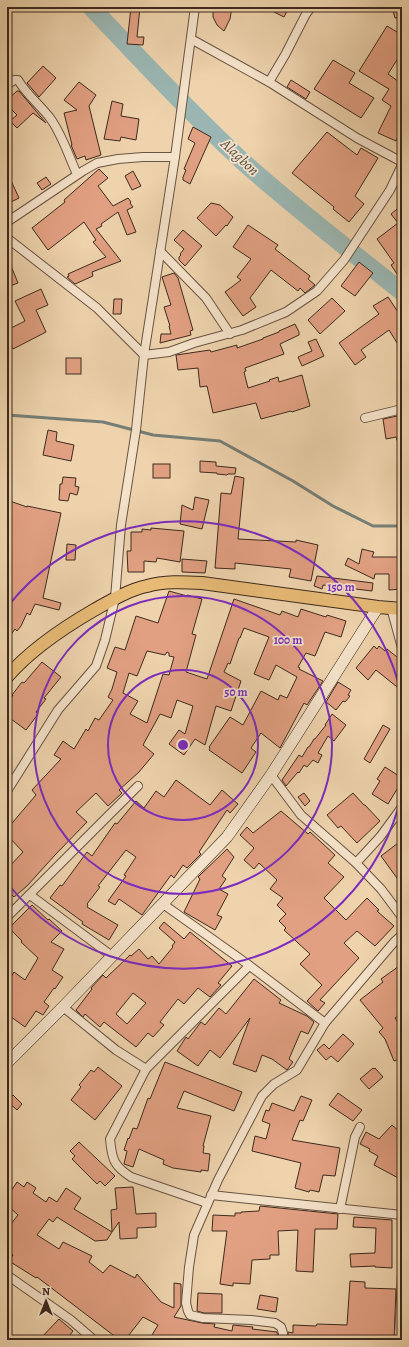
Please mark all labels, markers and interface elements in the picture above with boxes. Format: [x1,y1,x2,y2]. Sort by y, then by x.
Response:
water label: Alagbon [216,133,264,180]
text: 150 m [327,579,355,595]
text: 100 m [274,632,302,648]
text: 50 m [224,684,248,700]
centre of rings [176,738,190,752]
north arrow [26,1281,66,1321]
text: N [42,1284,50,1299]

